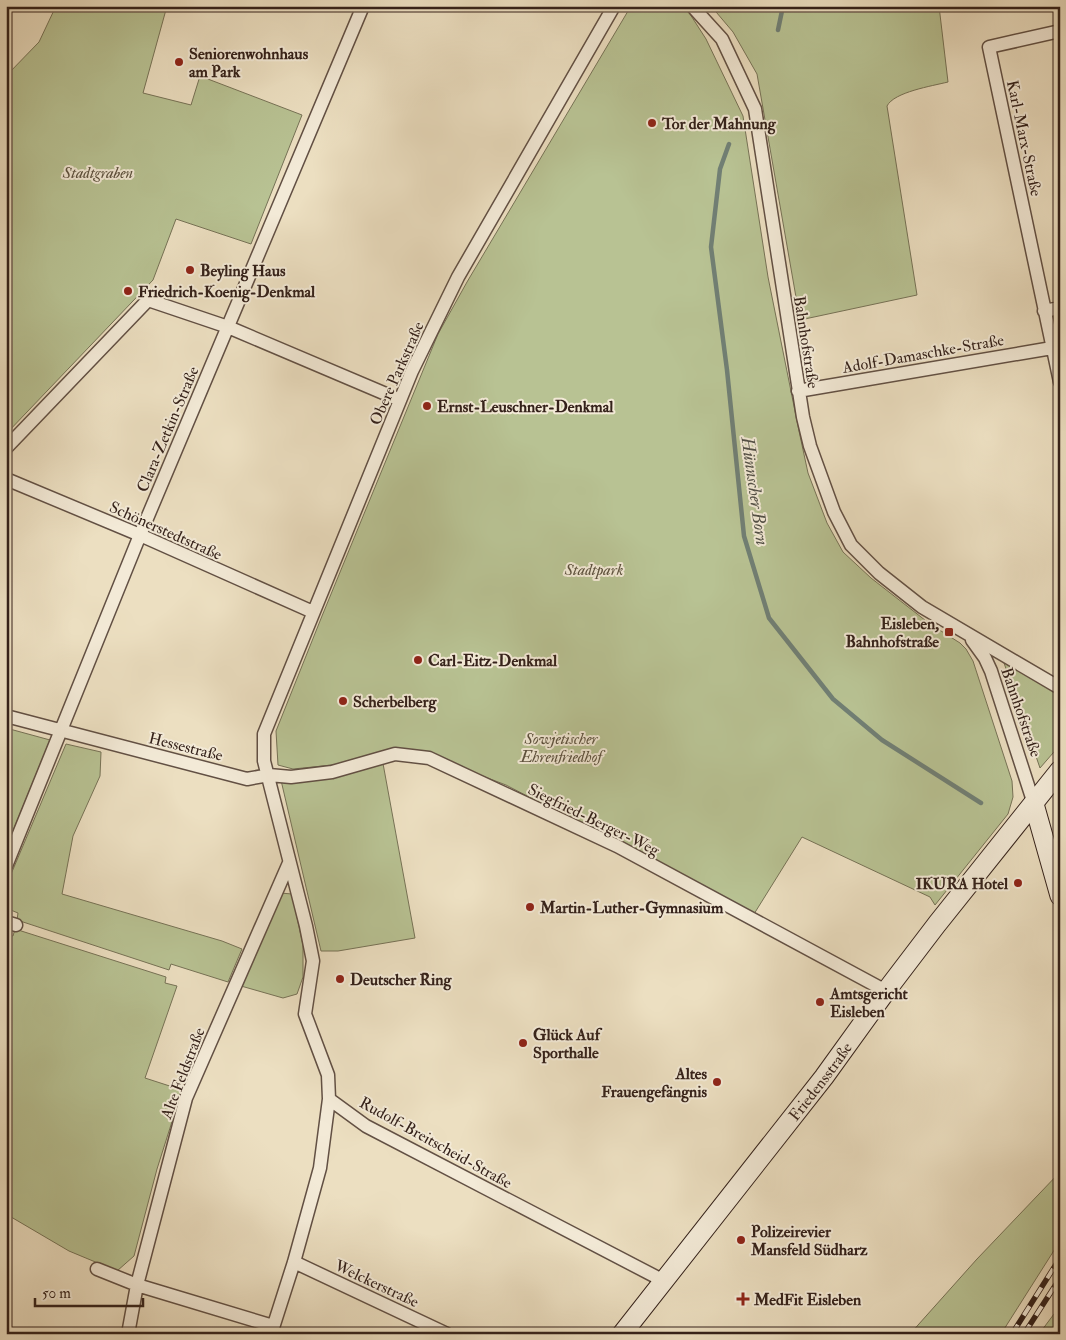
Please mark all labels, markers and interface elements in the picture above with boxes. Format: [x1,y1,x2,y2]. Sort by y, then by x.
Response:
place label: Seniorenwohnhaus am Park [189,44,309,82]
marker: Seniorenwohnhaus am Park [173,56,185,68]
street label: Karl-Marx-Straße [1002,78,1046,198]
place label: Tor der Mahnung [661,114,777,135]
marker: Tor der Mahnung [646,117,658,129]
park label: Stadtgraben [62,163,133,183]
place label: Beyling Haus [200,261,286,282]
marker: Beyling Haus [184,264,196,276]
place label: Friedrich-Koenig-Denkmal [138,282,316,303]
marker: Friedrich-Koenig-Denkmal [122,285,134,297]
street label: Bahnhofstraße [789,294,823,390]
street label: Obere Parkstraße [365,318,429,428]
street label: Adolf-Damaschke-Straße [840,330,1006,378]
street label: Clara-Zetkin-Straße [132,363,204,495]
place label: Ernst-Leuschner-Denkmal [437,397,614,417]
marker: Ernst-Leuschner-Denkmal [421,400,433,412]
water label: Hünnscher Born [735,434,774,547]
street label: Schönerstedtstraße [106,497,225,565]
park label: Stadtpark [564,560,624,580]
place label: Eisleben, Bahnhofstraße [845,614,939,652]
marker: Eisleben, Bahnhofstraße [943,626,955,638]
place label: Carl-Eitz-Denkmal [428,651,558,671]
marker: Carl-Eitz-Denkmal [412,654,424,666]
street label: Bahnhofstraße [996,665,1046,760]
place label: Scherbelberg [353,692,437,713]
marker: Scherbelberg [337,695,349,707]
street label: Hessestraße [147,728,225,766]
park label: Sowjetischer Ehrenfriedhof [519,729,606,767]
street label: Siegfried-Berger-Weg [524,779,664,861]
place label: IKURA Hotel [916,874,1009,894]
marker: IKURA Hotel [1012,877,1024,889]
place label: Martin-Luther-Gymnasium [539,898,724,919]
marker: Martin-Luther-Gymnasium [524,901,536,913]
place label: Deutscher Ring [350,970,452,991]
marker: Deutscher Ring [334,973,346,985]
place label: Amtsgericht Eisleben [829,984,909,1022]
marker: Amtsgericht Eisleben [814,996,826,1008]
street label: Alte Feldstraße [156,1025,210,1123]
place label: Glück Auf Sporthalle [533,1025,603,1064]
marker: Glück Auf Sporthalle [517,1037,529,1049]
street label: Friedensstraße [784,1038,857,1125]
place label: Altes Frauengefängnis [601,1064,708,1103]
marker: Altes Frauengefängnis [711,1076,723,1088]
street label: Rudolf-Breitscheid-Straße [356,1093,516,1193]
place label: Polizeirevier Mansfeld Südharz [750,1222,868,1260]
marker: Polizeirevier Mansfeld Südharz [735,1234,747,1246]
street label: Welckerstraße [330,1255,422,1312]
scale bar [35,1275,142,1307]
text: 50 m [42,1284,71,1303]
place label: MedFit Eisleben [753,1290,862,1310]
marker: MedFit Eisleben [736,1292,750,1306]

